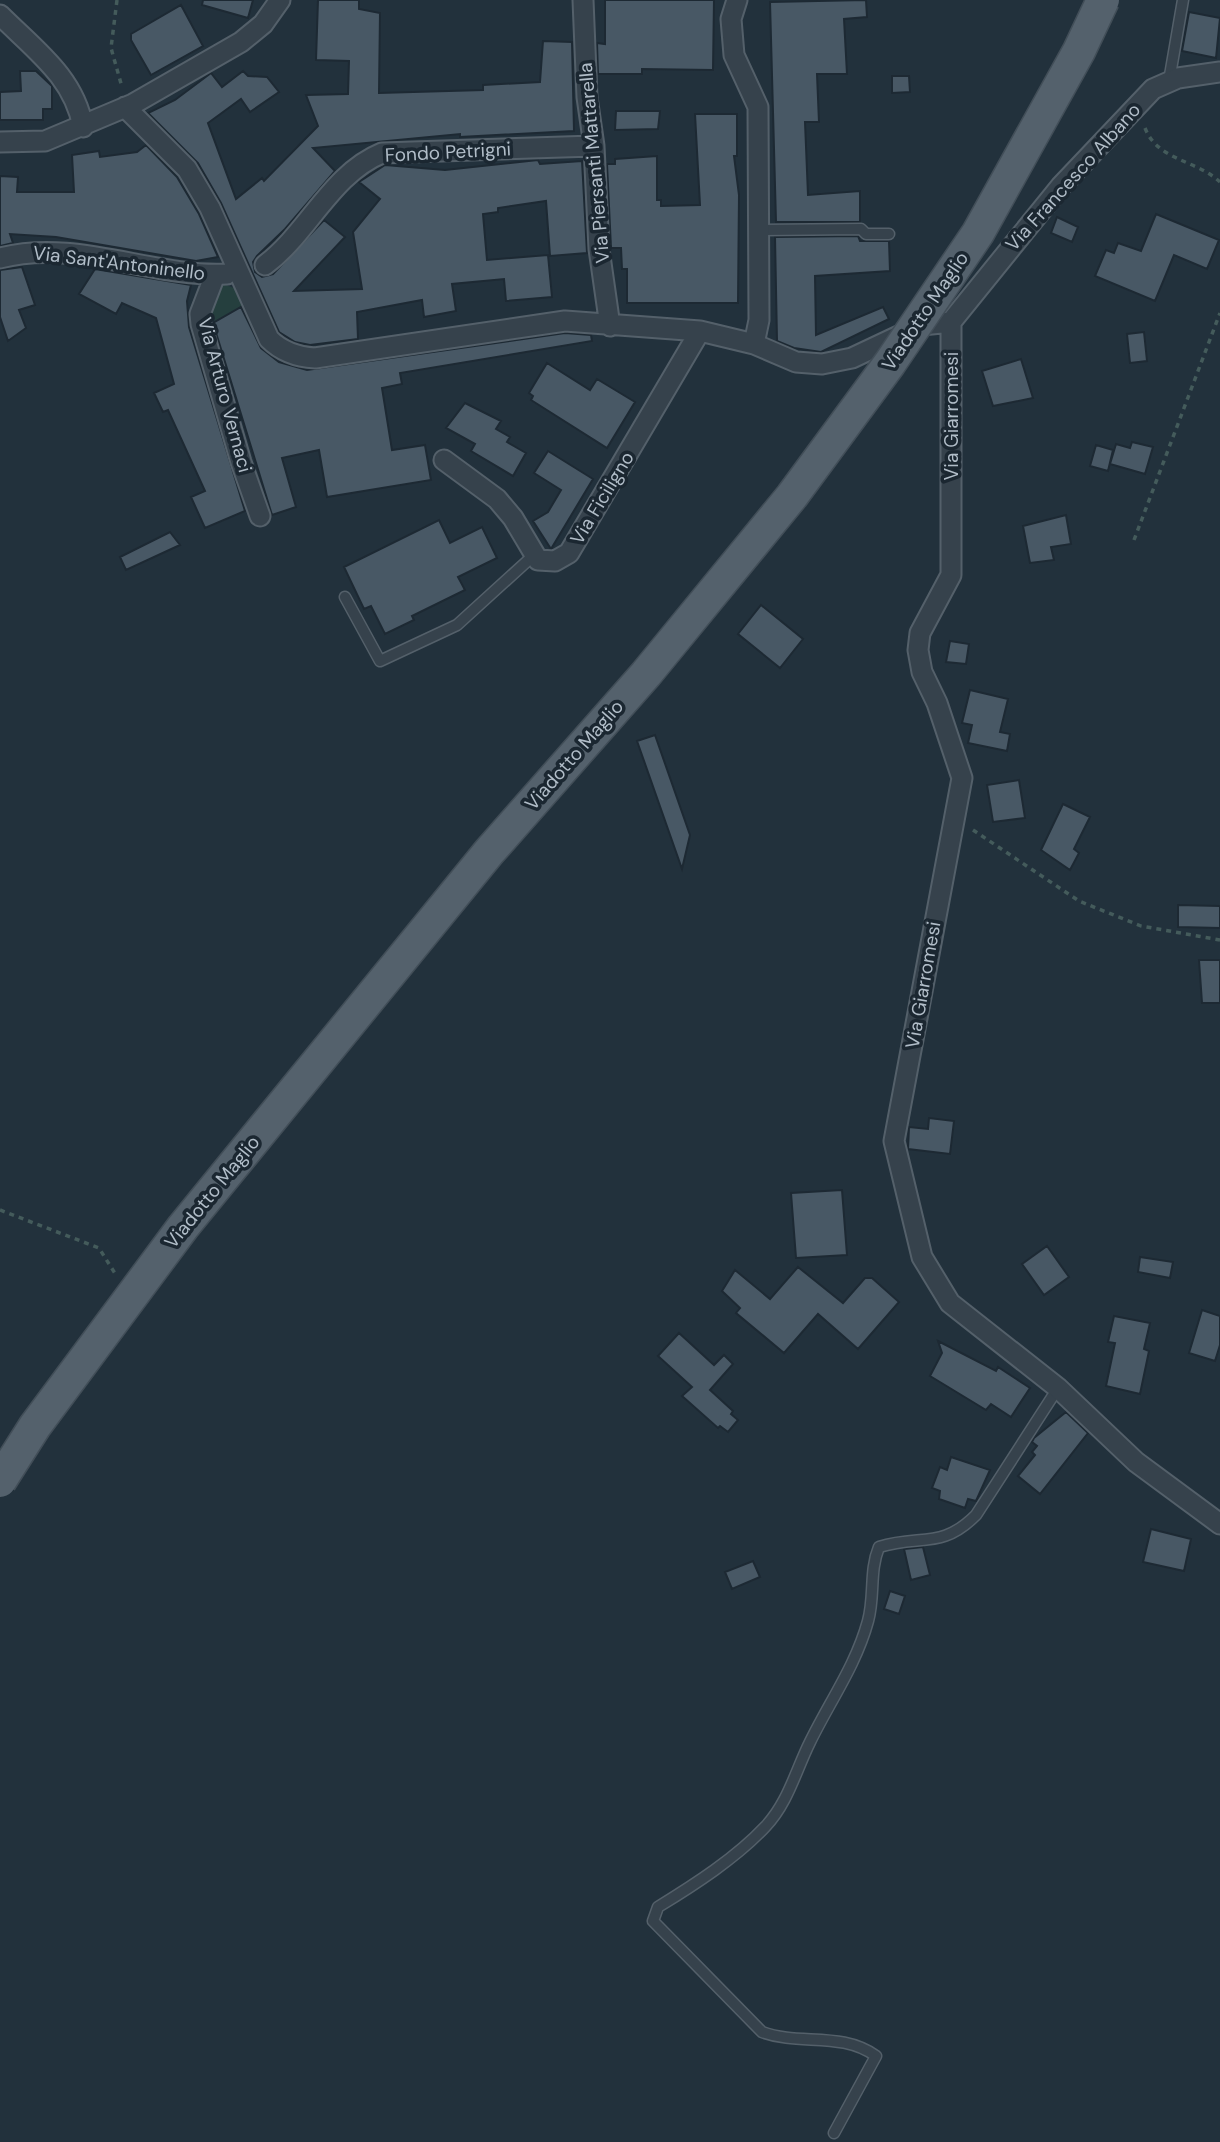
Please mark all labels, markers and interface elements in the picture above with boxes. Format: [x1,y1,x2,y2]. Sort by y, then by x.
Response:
street label: Via Piersanti Mattarella [573,62,615,264]
street label: Via Francesco Albano [1000,98,1146,256]
street label: Fondo Petrigni [384,136,512,168]
street label: Via Sant'Antoninello [32,240,206,286]
street label: Viadotto Maglio [876,247,974,375]
street label: Via Arturo Vernaci [192,315,258,475]
street label: Via Giarromesi [939,352,964,480]
street label: Via Ficiligno [564,447,640,549]
street label: Viadotto Maglio [519,695,629,815]
street label: Via Giarromesi [900,919,946,1051]
street label: Viadotto Maglio [159,1130,265,1254]

